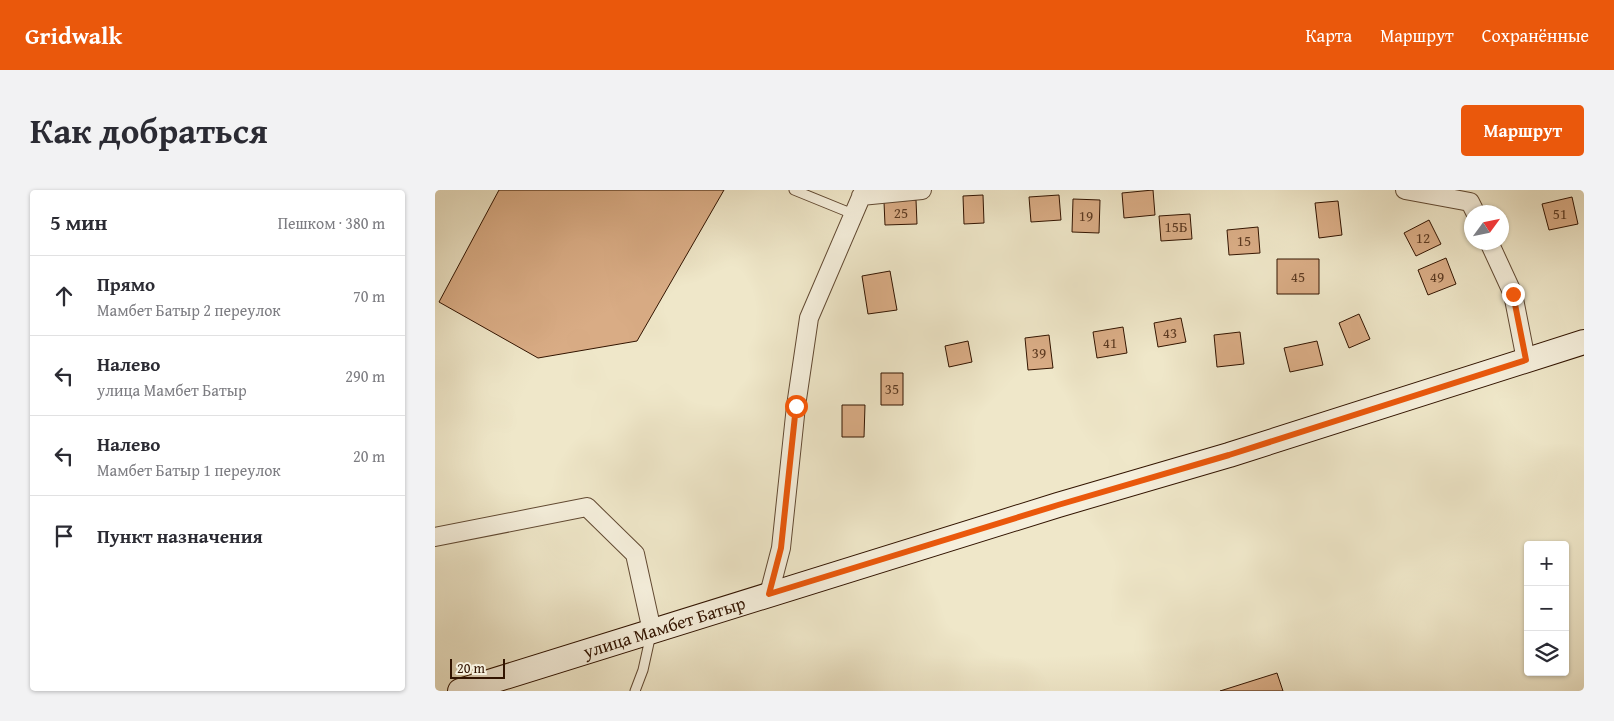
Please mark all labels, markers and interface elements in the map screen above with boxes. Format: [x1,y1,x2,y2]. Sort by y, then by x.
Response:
text: Gridwalk [25,18,122,53]
text: Карта [1306,22,1352,49]
text: Маршрут [1380,22,1454,49]
text: Сохранённые [1482,22,1589,49]
text: Как добраться [30,105,268,156]
button: Маршрут [1461,105,1584,156]
house number: 25 [894,202,908,223]
house number: 51 [1553,203,1567,224]
house number: 19 [1079,205,1093,226]
north arrow [1464,205,1509,250]
text: 5 мин [50,207,107,238]
text: Пешком · 380 m [278,211,385,235]
house number: 15Б [1165,216,1187,237]
house number: 12 [1416,227,1430,248]
house number: 15 [1237,230,1251,251]
house number: 45 [1291,266,1305,287]
house number: 49 [1430,266,1444,287]
text: Прямо [97,270,155,298]
icon: ahead [50,282,78,310]
route end [1502,283,1525,306]
text: 70 m [353,284,385,308]
text: Мамбет Батыр 2 переулок [97,298,281,322]
house number: 43 [1163,322,1177,343]
house number: 41 [1103,332,1117,353]
house number: 39 [1032,342,1046,363]
text: Налево [97,350,160,378]
icon: left [50,362,78,390]
text: 290 m [345,364,385,388]
text: улица Мамбет Батыр [97,378,247,402]
house number: 35 [885,378,899,399]
route start [785,395,808,418]
text: Налево [97,430,160,458]
icon: left [50,442,78,470]
text: 20 m [353,444,385,468]
text: Мамбет Батыр 1 переулок [97,458,281,482]
icon: arrive [50,522,78,550]
text: Пункт назначения [97,522,263,550]
map controls [1524,541,1569,676]
button: + [1524,541,1569,586]
button: − [1524,586,1569,631]
street label: улица Мамбет Батыр [579,589,749,665]
button: layers [1524,631,1569,676]
scale bar [450,656,505,679]
text: 20 m [457,658,485,678]

